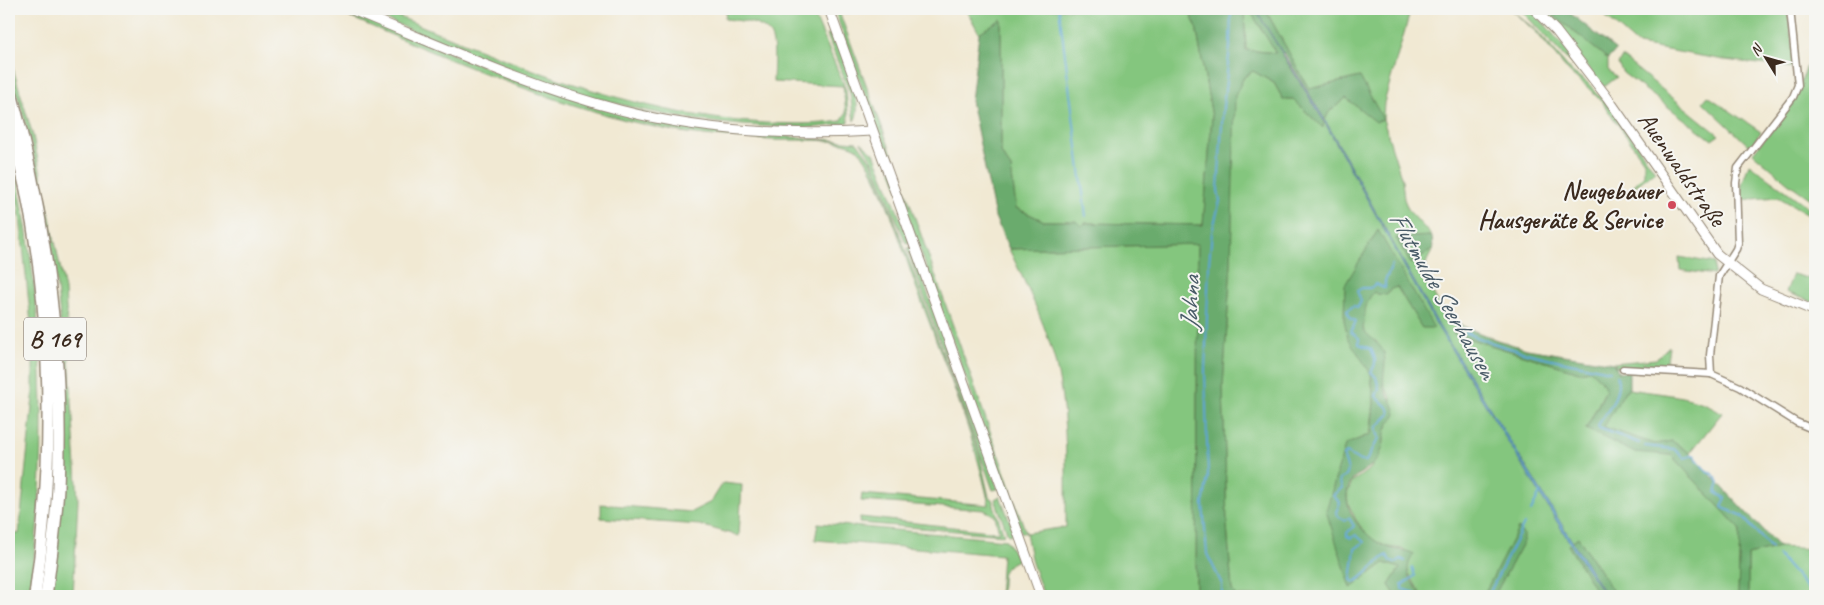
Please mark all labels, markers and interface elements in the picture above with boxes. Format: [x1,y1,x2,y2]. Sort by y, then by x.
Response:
north arrow [1742,32,1792,82]
text: N [1747,40,1767,59]
street label: Auenwaldstraße [1631,105,1734,234]
place label: Neugebauer Hausgeräte & Service [1478,175,1665,236]
marker: Neugebauer Hausgeräte & Service [1666,199,1678,211]
water label: Flutmulde Seerhausen [1382,205,1505,387]
water label: Jahna [1173,273,1208,332]
road number: B 169 [24,318,86,360]

